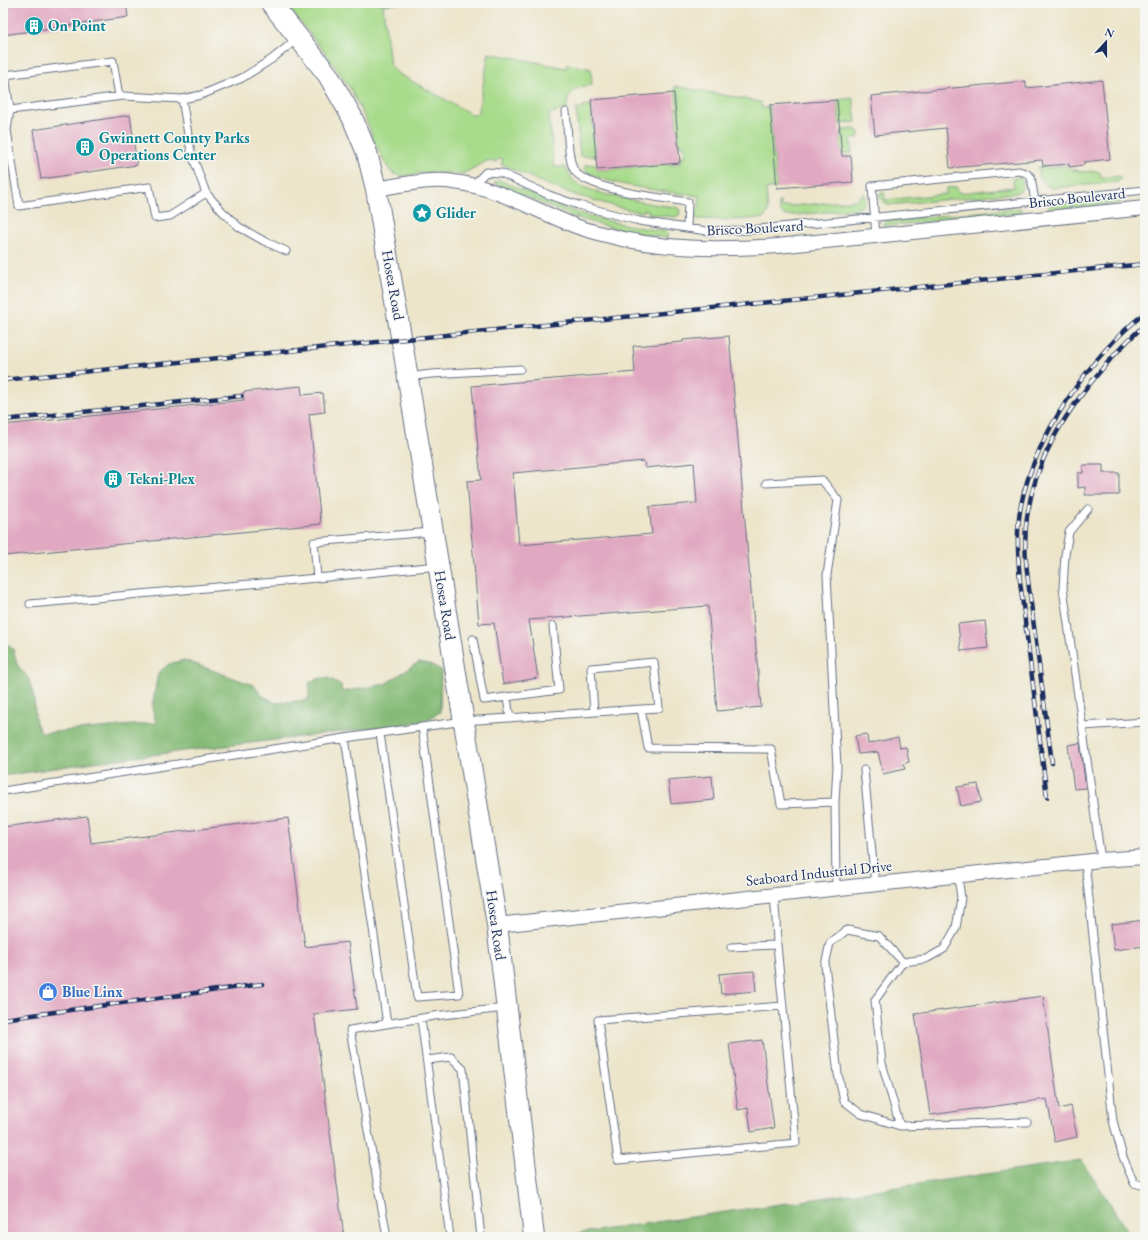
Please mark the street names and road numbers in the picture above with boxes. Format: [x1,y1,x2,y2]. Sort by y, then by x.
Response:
street label: Brisco Boulevard [1028,183,1127,212]
street label: Brisco Boulevard [706,215,804,240]
street label: Hosea Road [378,248,409,322]
street label: Hosea Road [431,569,460,642]
street label: Seaboard Industrial Drive [745,855,893,890]
street label: Hosea Road [482,889,511,962]

